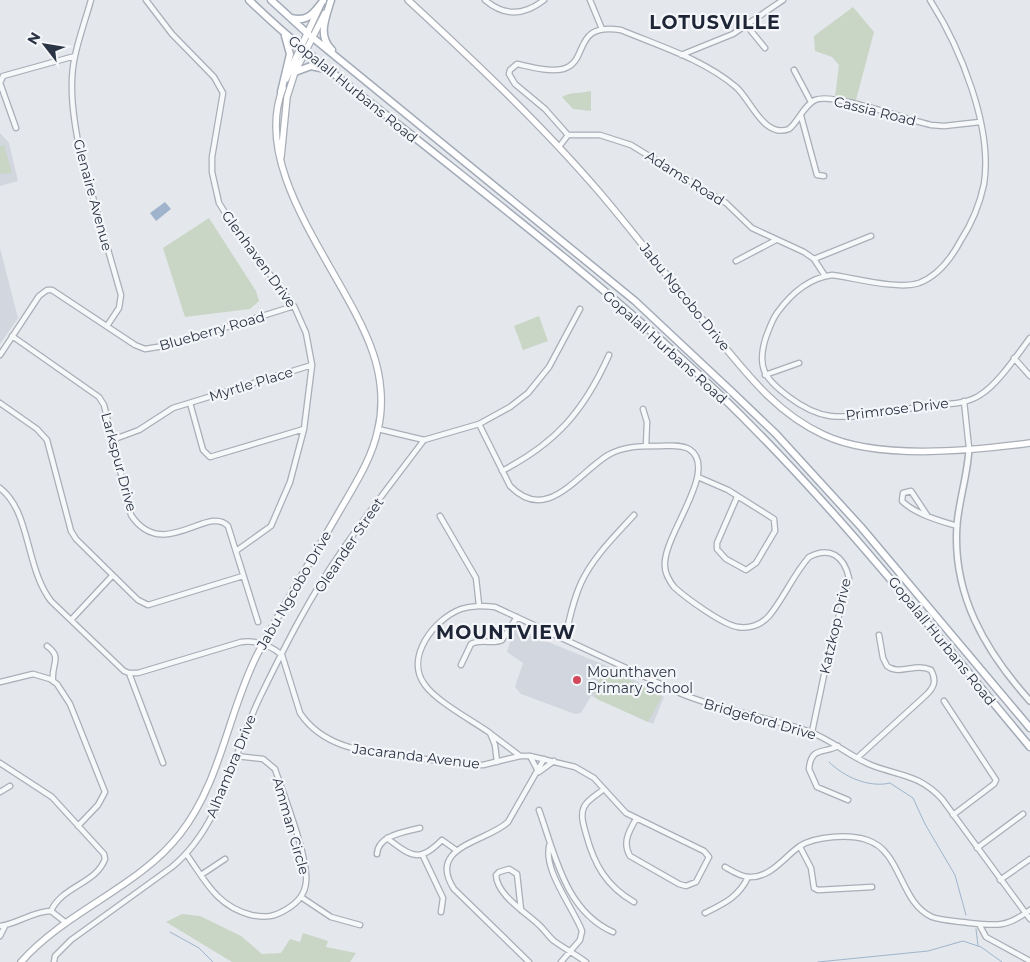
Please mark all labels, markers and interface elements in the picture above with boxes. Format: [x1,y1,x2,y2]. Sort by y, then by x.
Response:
district label: LOTUSVILLE [649,11,781,34]
north arrow [20,20,70,70]
text: N [23,29,44,48]
street label: Gopalall Hurbans Road [285,31,421,147]
street label: Cassia Road [832,92,918,130]
street label: Glenaire Avenue [69,137,117,253]
street label: Adams Road [642,147,728,209]
street label: Glenhaven Drive [218,207,300,311]
street label: Jabu Ngcobo Drive [635,239,734,355]
street label: Gopalall Hurbans Road [599,286,731,408]
street label: Blueberry Road [157,307,267,355]
street label: Myrtle Place [207,363,295,405]
street label: Primrose Drive [844,394,950,424]
street label: Larkspur Drive [97,410,141,514]
street label: Oleander Street [310,494,388,596]
street label: Jabu Ngcobo Drive [252,527,335,653]
street label: Gopalall Hurbans Road [884,573,1000,709]
street label: Katzkop Drive [815,576,855,676]
district label: MOUNTVIEW [436,621,576,644]
place label: Mounthaven Primary School [587,663,693,697]
marker: Mounthaven Primary School [571,674,583,686]
street label: Bridgeford Drive [702,694,818,744]
street label: Alhambra Drive [202,712,260,820]
street label: Jacaranda Avenue [350,739,481,773]
street label: Amman Circle [269,775,313,877]

